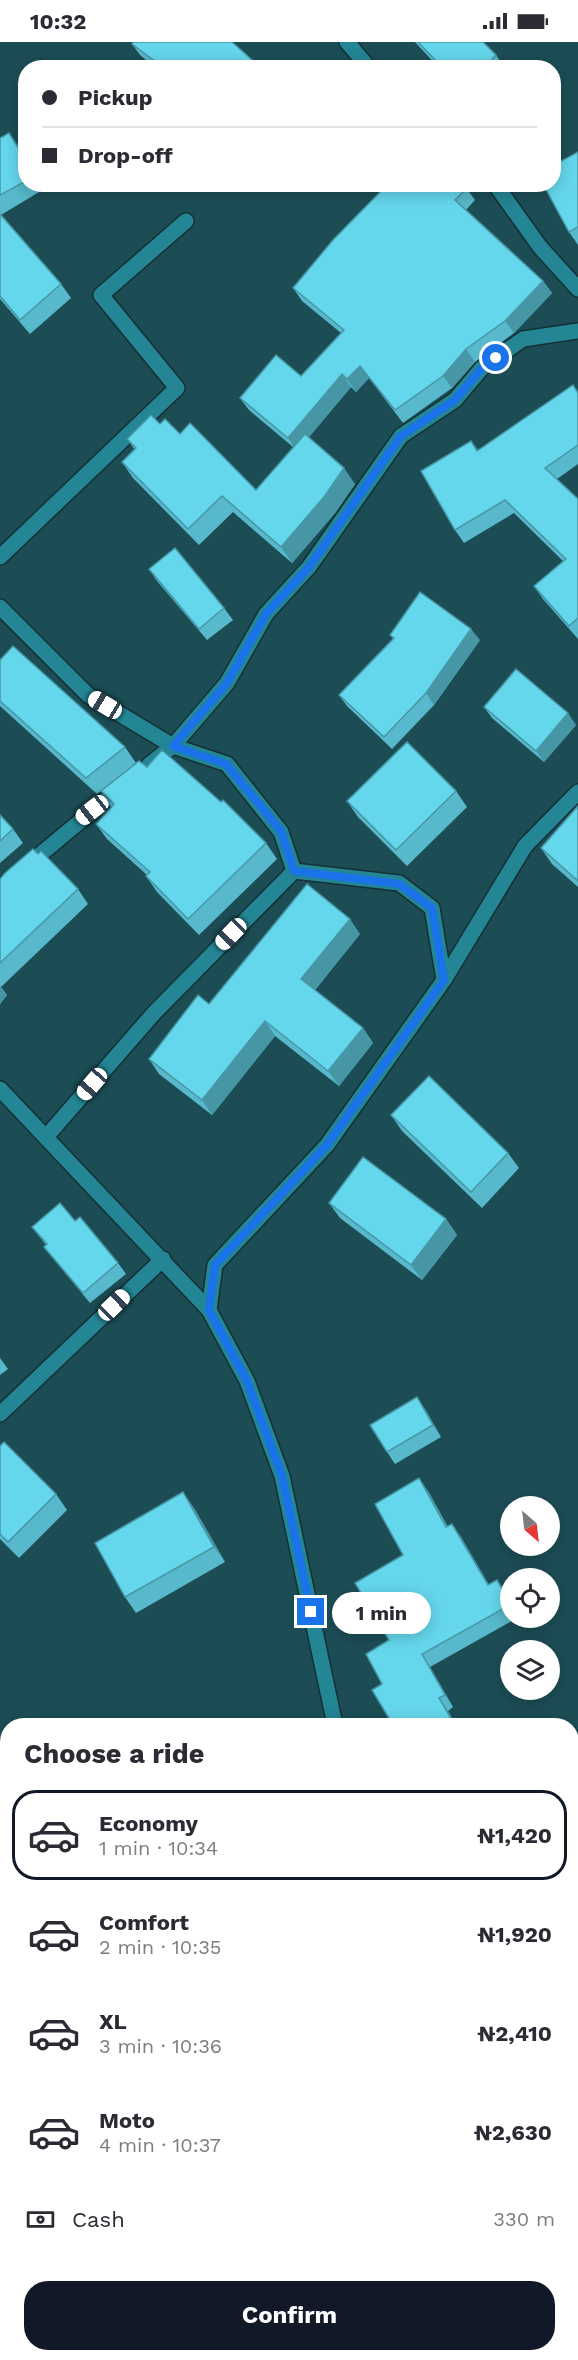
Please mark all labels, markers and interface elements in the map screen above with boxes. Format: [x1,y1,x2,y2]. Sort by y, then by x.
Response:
text: 10:32 [30,9,86,34]
text: Pickup [78,85,153,110]
text: Drop-off [78,143,173,168]
route start [482,344,509,371]
car [85,688,125,722]
car [72,792,112,828]
car [212,915,250,953]
car [73,1065,111,1103]
car [95,1286,133,1324]
north arrow [500,1496,560,1556]
map controls [500,1496,560,1700]
button: locate [500,1568,560,1628]
callout: 1 min [332,1591,431,1633]
route end [297,1598,324,1625]
text: 1 min [356,1601,407,1625]
button: layers [500,1640,560,1700]
text: Choose a ride [24,1738,204,1770]
icon: car [27,1808,81,1862]
text: Economy [99,1811,198,1836]
text: ₦1,420 [477,1823,552,1848]
text: 1 min · 10:34 [99,1836,218,1860]
icon: car [27,1907,81,1961]
text: Comfort [99,1910,189,1935]
text: ₦1,920 [477,1922,552,1947]
text: 2 min · 10:35 [99,1935,221,1959]
icon: car [27,2006,81,2060]
text: XL [99,2009,127,2034]
text: ₦2,410 [477,2021,552,2046]
text: 3 min · 10:36 [99,2034,222,2058]
icon: car [27,2105,81,2159]
text: Moto [99,2108,155,2133]
text: ₦2,630 [474,2120,552,2145]
text: 4 min · 10:37 [99,2133,221,2157]
icon: cash [24,2203,57,2236]
text: Cash [72,2207,125,2232]
text: 330 m [493,2207,555,2231]
button: Confirm [24,2281,555,2350]

